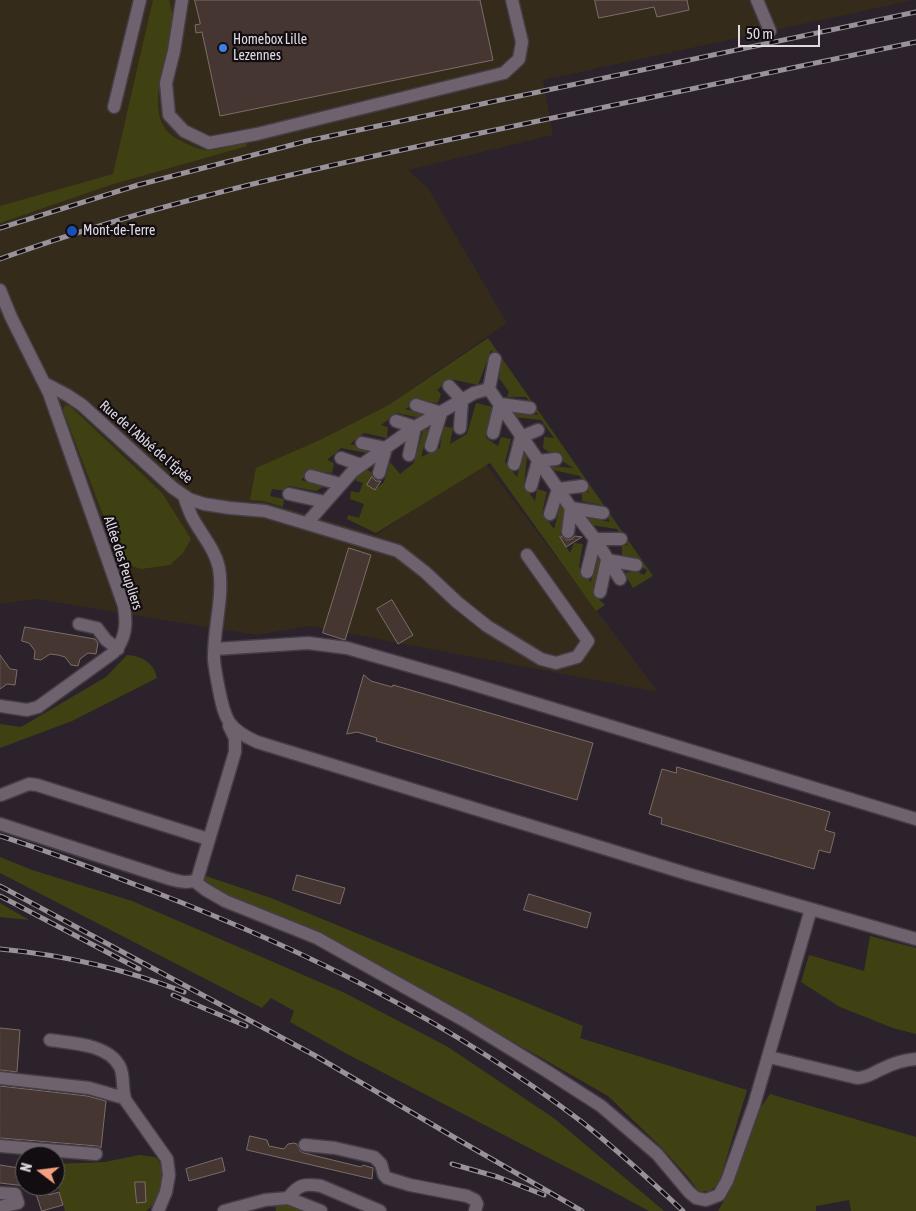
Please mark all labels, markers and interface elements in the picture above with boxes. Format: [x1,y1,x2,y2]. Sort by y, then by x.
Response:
scale bar [741,15,824,47]
text: 50 m [746,25,773,42]
place label: Homebox Lille Lezennes [233,32,307,64]
marker: Homebox Lille Lezennes [217,42,229,54]
place label: Mont-de-Terre [83,223,155,239]
marker: Mont-de-Terre [65,224,79,238]
street label: Rue de l'Abbé de l'Épée [96,397,196,487]
street label: Allée des Peupliers [100,514,146,612]
north arrow [15,1146,65,1196]
text: N [18,1161,35,1173]

